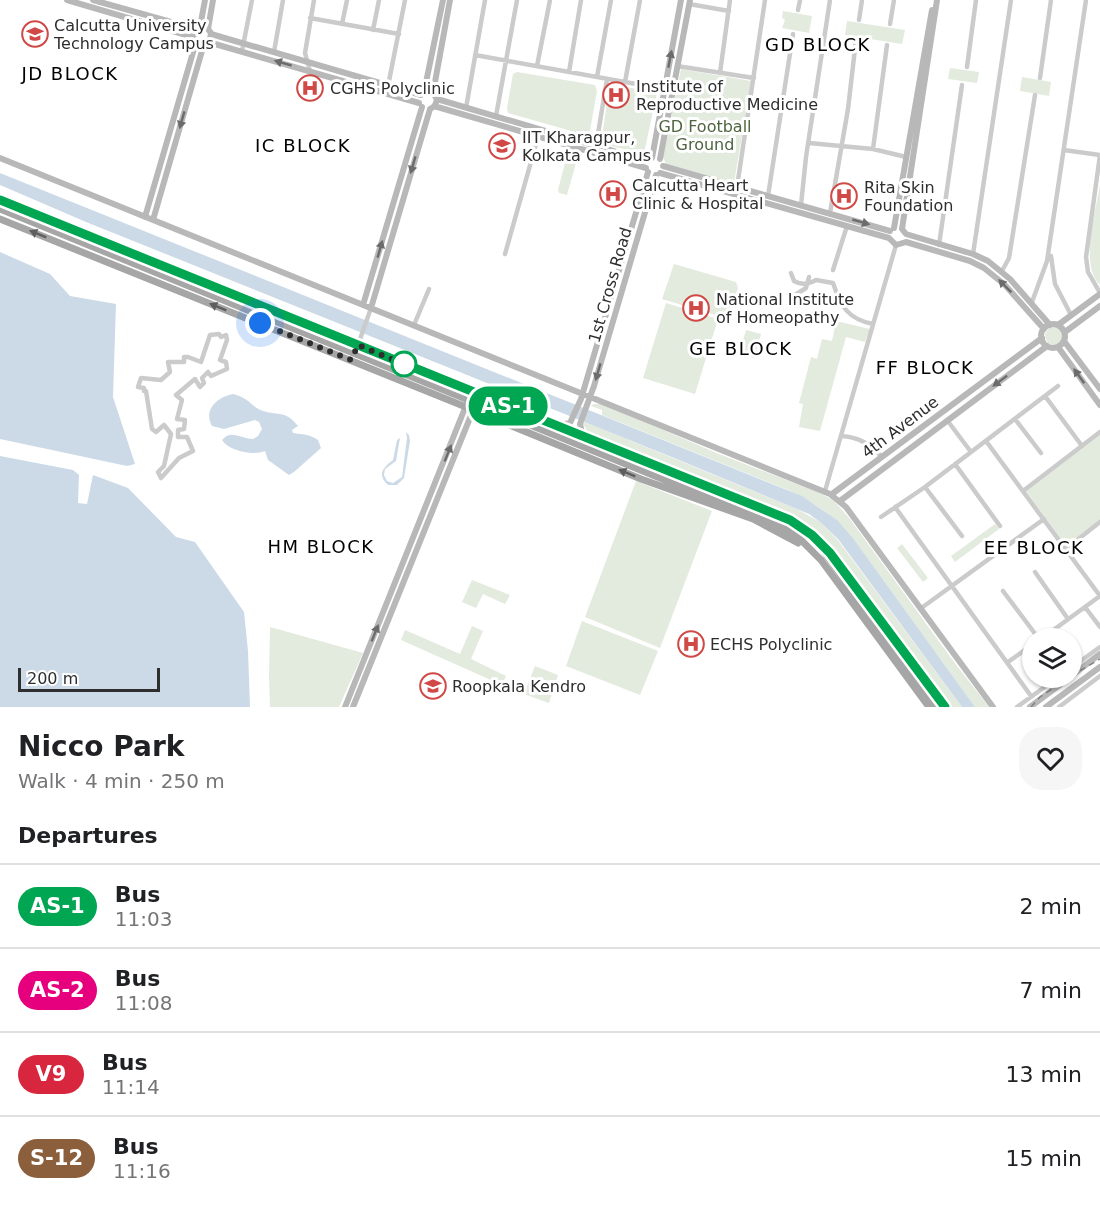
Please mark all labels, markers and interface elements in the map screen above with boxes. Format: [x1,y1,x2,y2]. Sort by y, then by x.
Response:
place label: Calcutta University Technology Campus [53,16,214,53]
school or university icon: Calcutta University Technology Campus [20,19,50,49]
district label: GD BLOCK [765,34,871,55]
one-way arrow [666,49,675,68]
one-way arrow [273,58,291,67]
district label: JD BLOCK [20,63,119,84]
hospital icon: CGHS Polyclinic [295,73,325,103]
place label: Institute of Reproductive Medicine [636,77,818,114]
place label: CGHS Polyclinic [330,79,455,98]
hospital icon: Institute of Reproductive Medicine [601,80,631,110]
one-way arrow [177,111,186,129]
park label: GD Football Ground [658,117,752,154]
place label: IIT Kharagpur, Kolkata Campus [522,128,651,165]
school or university icon: IIT Kharagpur, Kolkata Campus [487,131,517,161]
district label: IC BLOCK [255,135,351,156]
one-way arrow [408,156,417,174]
place label: Calcutta Heart Clinic & Hospital [632,176,763,213]
place label: Rita Skin Foundation [864,178,953,215]
hospital icon: Calcutta Heart Clinic & Hospital [598,179,628,209]
hospital icon: Rita Skin Foundation [829,181,859,211]
one-way arrow [852,218,870,227]
street label: 1st Cross Road [584,225,636,345]
one-way arrow [28,229,46,239]
one-way arrow [376,240,385,258]
one-way arrow [998,279,1012,293]
place label: National Institute of Homeopathy [716,290,854,327]
hospital icon: National Institute of Homeopathy [681,293,711,323]
one-way arrow [209,302,227,312]
your location [245,308,275,338]
district label: GE BLOCK [689,338,793,359]
unlabelled marker [391,351,417,377]
district label: FF BLOCK [876,357,974,378]
one-way arrow [593,363,602,381]
one-way arrow [1073,369,1085,385]
one-way arrow [992,375,1008,387]
line badge: AS-1 [466,386,550,426]
street label: 4th Avenue [858,392,942,462]
text: AS-1 [481,394,535,418]
one-way arrow [443,443,453,461]
one-way arrow [618,468,636,477]
district label: HM BLOCK [267,536,375,557]
district label: EE BLOCK [984,537,1084,558]
one-way arrow [370,624,380,642]
map controls [1022,628,1082,688]
button: layers [1022,628,1082,688]
hospital icon: ECHS Polyclinic [676,629,706,659]
place label: ECHS Polyclinic [710,635,832,654]
scale bar [18,665,160,692]
text: 200 m [27,669,78,688]
school or university icon: Roopkala Kendro [418,671,448,701]
place label: Roopkala Kendro [452,677,586,696]
button: heart [1019,727,1082,790]
text: Nicco Park [18,730,184,763]
text: Walk · 4 min · 250 m [18,769,225,793]
text: Departures [18,823,158,848]
text: Bus [115,882,160,907]
text: AS-1 [30,894,85,918]
text: 2 min [1020,894,1082,919]
text: 11:03 [115,907,172,931]
text: Bus [115,966,160,991]
text: AS-2 [30,978,85,1002]
text: 7 min [1020,978,1082,1003]
text: 11:08 [115,991,172,1015]
text: Bus [102,1050,148,1075]
text: V9 [36,1062,66,1086]
text: 13 min [1006,1062,1082,1087]
text: 11:14 [102,1075,160,1099]
text: Bus [113,1134,159,1159]
text: S-12 [30,1146,83,1170]
text: 15 min [1006,1146,1082,1171]
text: 11:16 [113,1159,171,1183]

